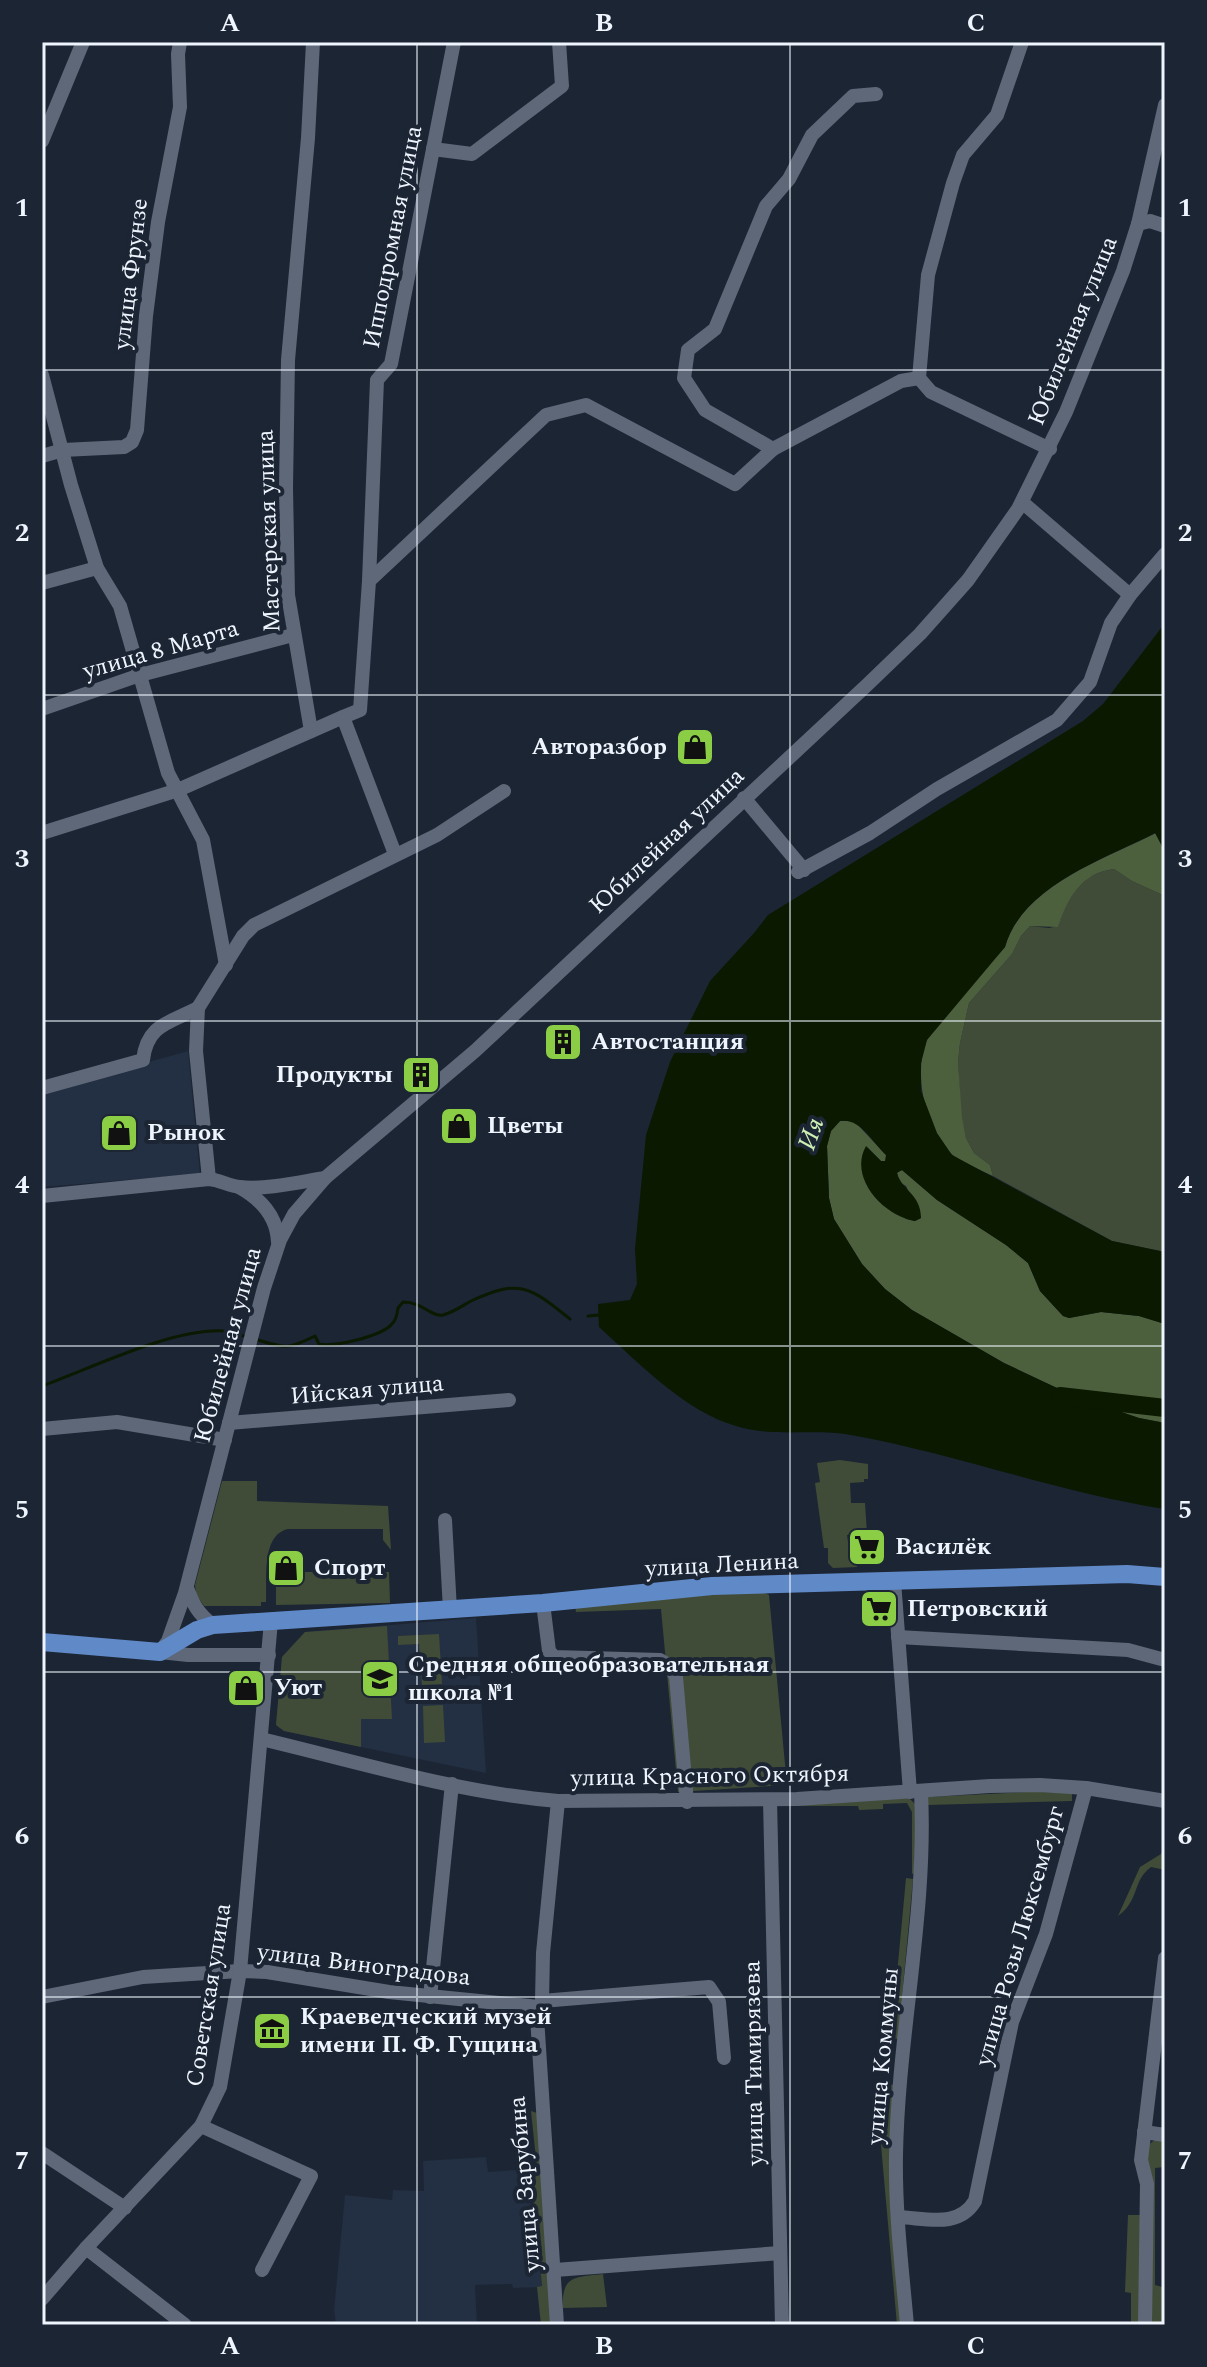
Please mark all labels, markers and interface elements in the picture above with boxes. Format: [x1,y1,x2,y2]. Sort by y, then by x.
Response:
text: A [220,3,240,43]
text: B [595,3,613,43]
text: C [967,3,985,43]
street label: Ипподромная улица [354,122,432,352]
text: 1 [15,188,29,228]
text: 1 [1178,188,1192,228]
street label: улица Фрунзе [104,196,158,353]
street label: Юбилейная улица [1019,231,1128,431]
street label: Мастерская улица [247,429,291,633]
text: 2 [15,513,29,553]
text: 2 [1178,513,1192,553]
street label: улица 8 Марта [78,610,243,690]
shop icon: Авторазбор [674,726,716,768]
place label: Авторазбор [531,729,667,765]
street label: Юбилейная улица [581,759,753,923]
text: 3 [15,839,29,879]
text: 3 [1178,839,1192,879]
building icon: Автостанция [542,1021,584,1063]
place label: Автостанция [591,1024,744,1060]
building icon: Продукты [400,1054,442,1096]
place label: Продукты [276,1057,393,1093]
shop icon: Цветы [438,1105,480,1147]
place label: Цветы [487,1108,564,1144]
shop icon: Рынок [98,1112,140,1154]
water label: Ия [787,1112,835,1156]
place label: Рынок [147,1115,226,1151]
text: 4 [15,1165,30,1205]
text: 4 [1178,1165,1193,1205]
street label: Юбилейная улица [185,1243,272,1447]
street label: Ийская улица [289,1365,445,1415]
text: 5 [15,1490,29,1530]
text: 5 [1178,1490,1192,1530]
supermarket icon: Василёк [846,1526,888,1568]
place label: Василёк [895,1529,992,1565]
street label: улица Ленина [643,1543,800,1587]
shop icon: Спорт [265,1547,307,1589]
place label: Спорт [314,1550,385,1586]
supermarket icon: Петровский [858,1588,900,1630]
place label: Петровский [907,1591,1048,1627]
place label: Средняя общеобразовательная школа №1 [408,1647,769,1711]
school or university icon: Средняя общеобразовательная школа №1 [359,1658,401,1700]
shop icon: Уют [225,1667,267,1709]
place label: Уют [274,1670,322,1706]
street label: улица Красного Октября [569,1756,850,1796]
street label: улица Розы Люксембург [965,1802,1074,2071]
text: 6 [15,1816,29,1856]
text: 6 [1178,1816,1192,1856]
street label: Советская улица [177,1900,241,2089]
street label: улица Виноградова [254,1934,473,1996]
street label: улица Тимирязева [734,1960,774,2167]
street label: улица Коммуны [857,1966,909,2147]
place label: Краеведческий музей имени П. Ф. Гущина [300,1999,552,2063]
museum icon: Краеведческий музей имени П. Ф. Гущина [251,2010,293,2052]
street label: улица Зарубина [499,2094,551,2274]
text: 7 [15,2141,29,2181]
text: 7 [1178,2141,1192,2181]
text: A [220,2326,240,2366]
text: B [595,2326,613,2366]
text: C [967,2326,985,2366]

